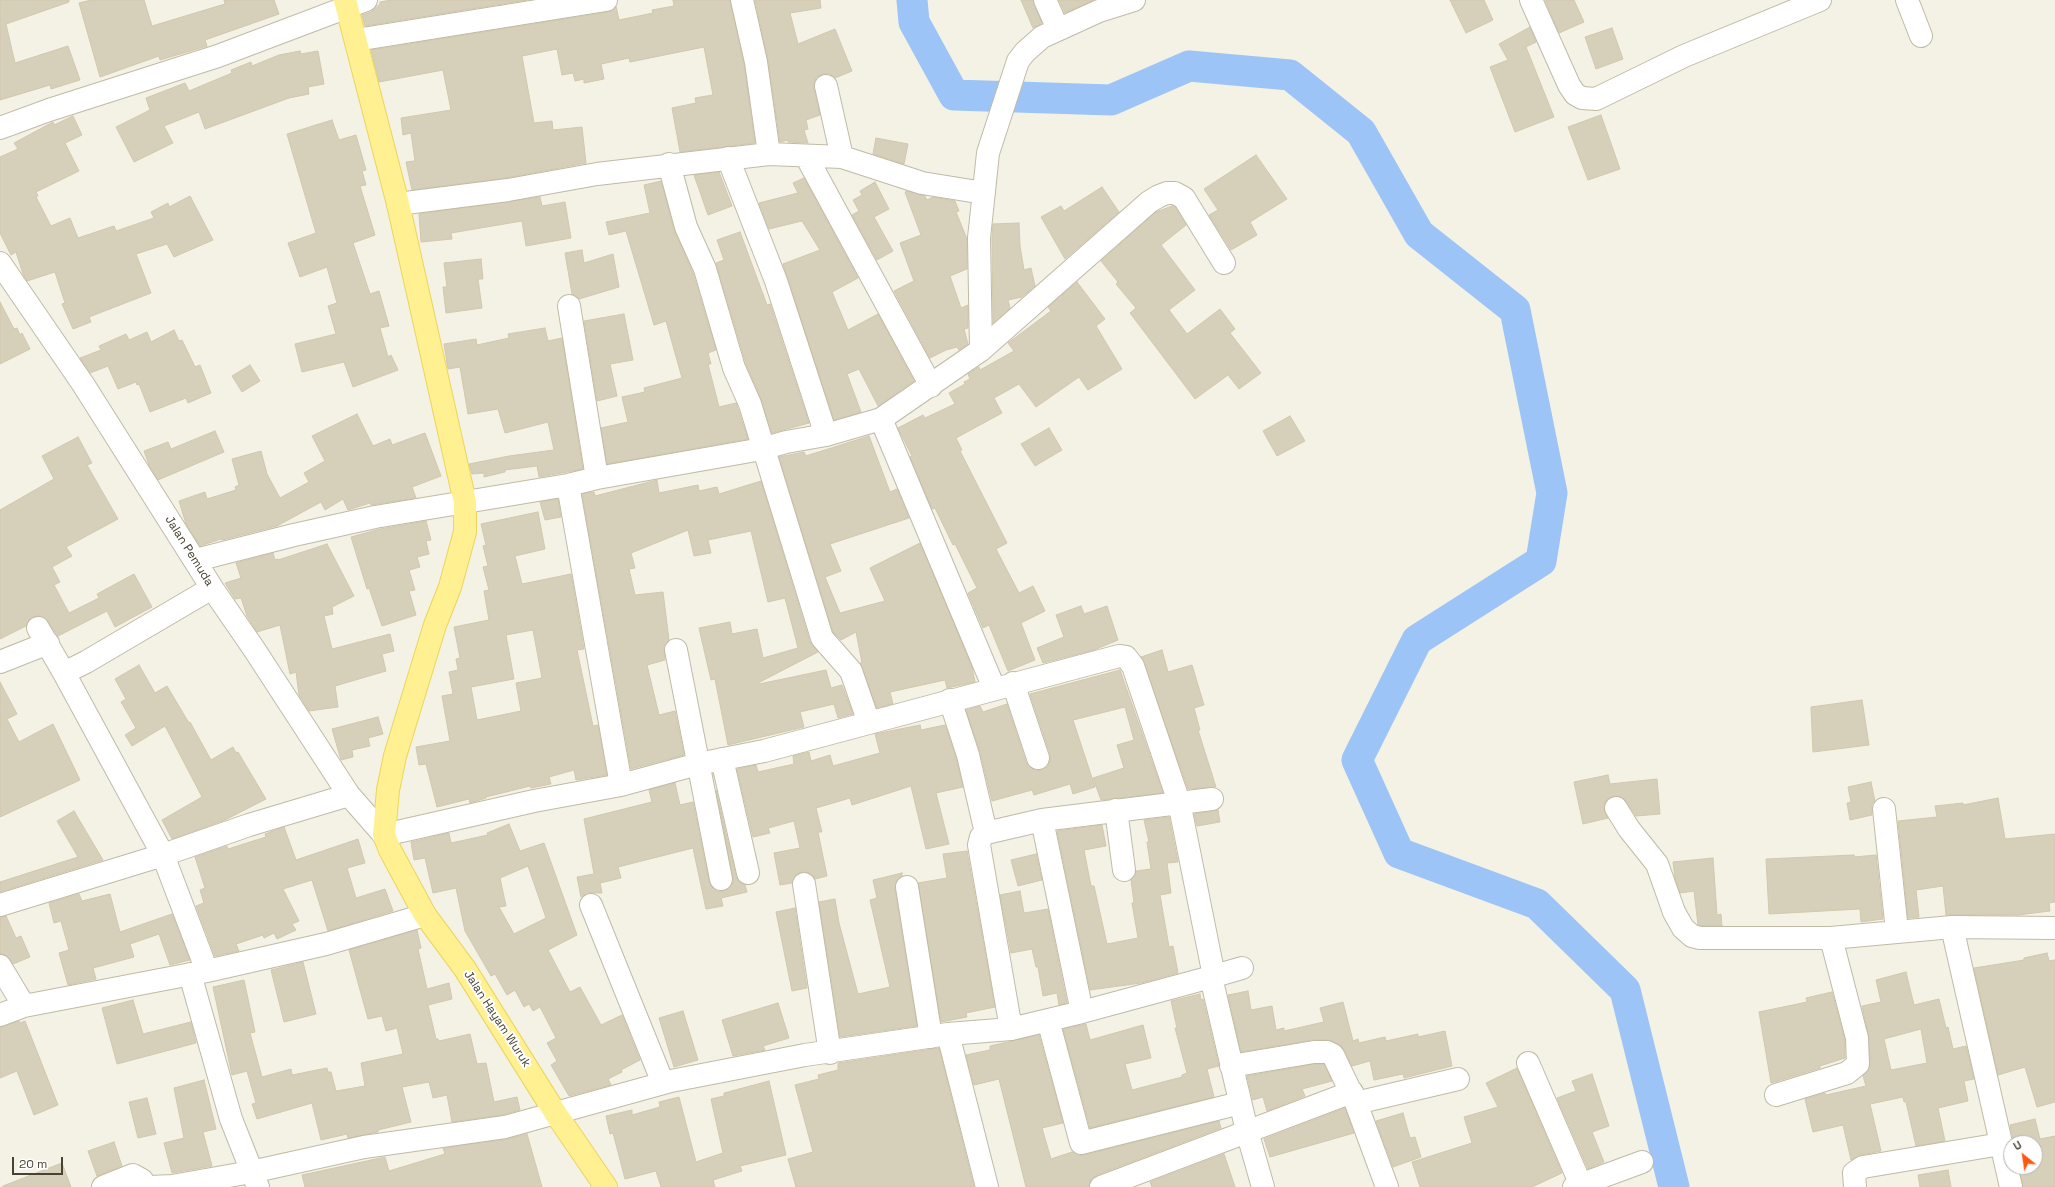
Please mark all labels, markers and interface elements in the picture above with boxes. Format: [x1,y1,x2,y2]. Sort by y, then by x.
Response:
street label: Jalan Pemuda [162,513,216,589]
street label: Jalan Hayam Wuruk [460,968,534,1070]
north arrow [2003,1135,2043,1175]
text: U [2011,1138,2024,1153]
scale bar [14,1149,65,1175]
text: 20 m [19,1156,47,1172]

